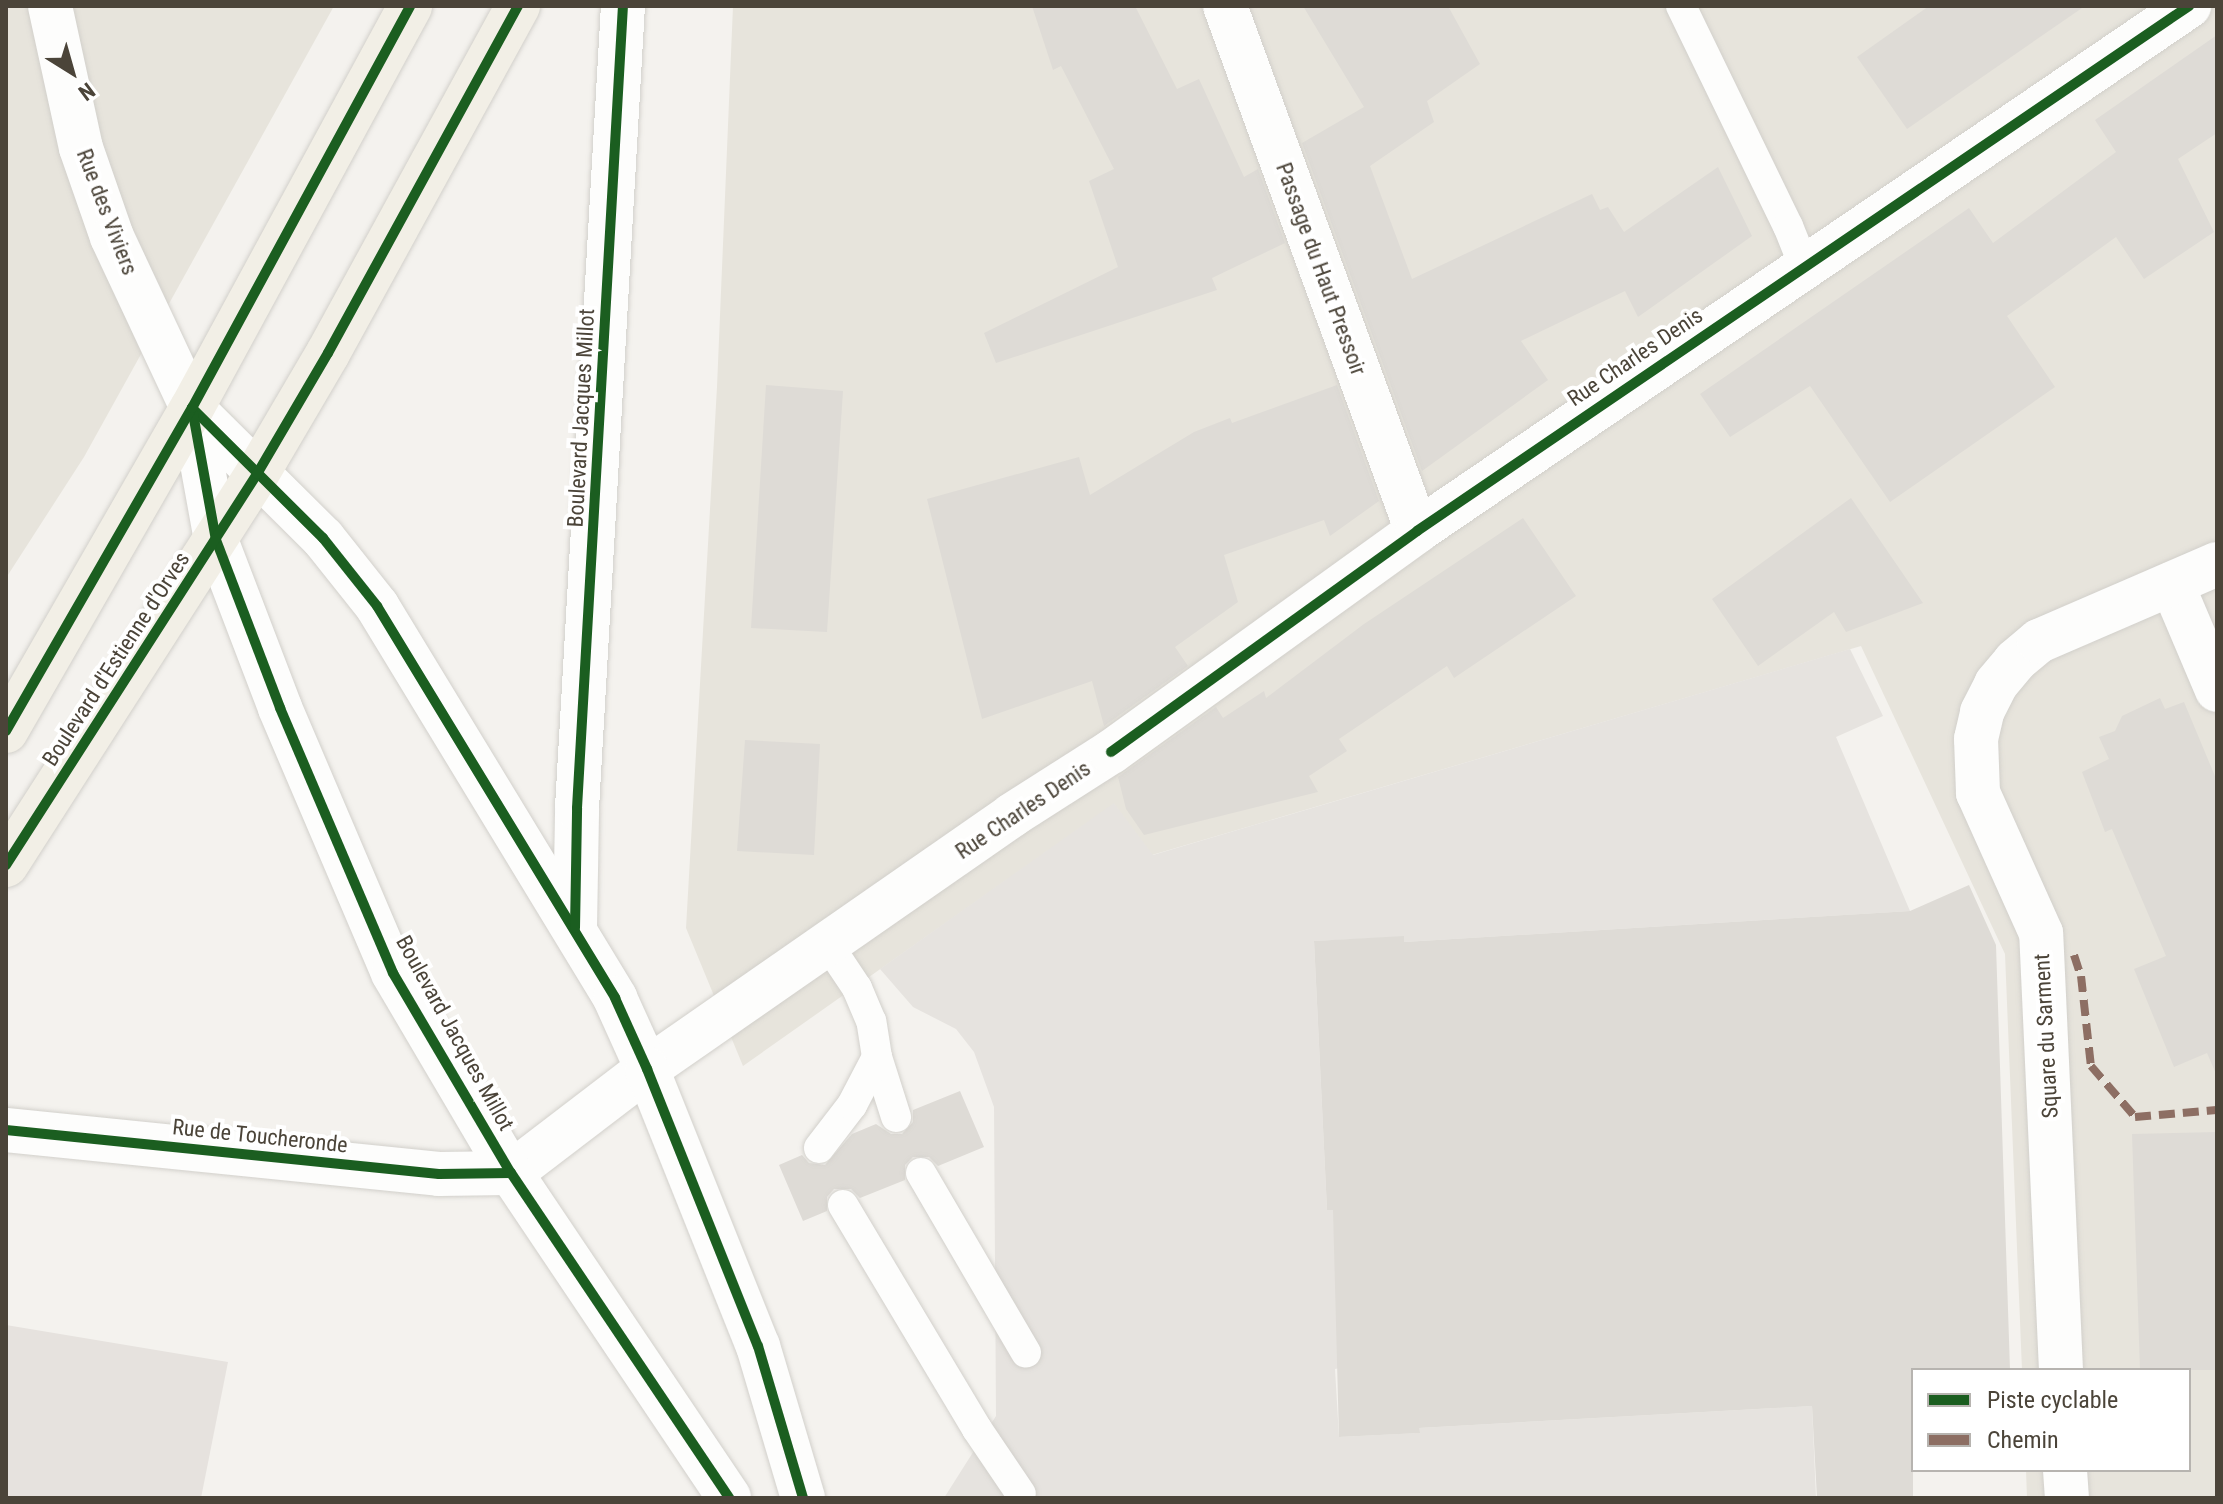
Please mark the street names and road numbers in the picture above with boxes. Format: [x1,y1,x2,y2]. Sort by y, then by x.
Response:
street label: Rue des Viviers [71,145,143,279]
street label: Passage du Haut Pressoir [1270,159,1372,379]
street label: Rue Charles Denis [1563,302,1707,412]
street label: Boulevard Jacques Millot [562,308,600,528]
street label: Boulevard d'Estienne d'Orves [37,547,195,771]
street label: Rue Charles Denis [951,755,1095,865]
street label: Boulevard Jacques Millot [390,931,520,1135]
street label: Square du Sarment [2029,953,2063,1119]
street label: Rue de Toucheronde [171,1114,349,1158]

